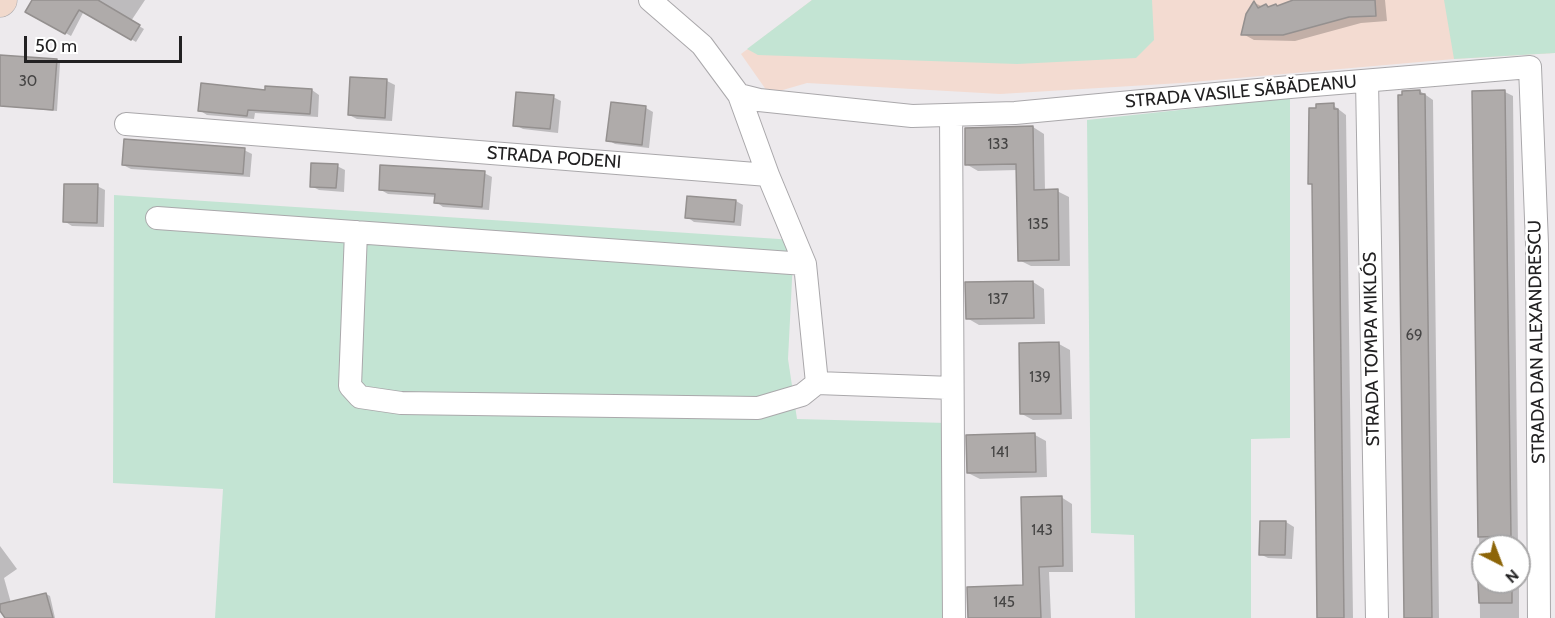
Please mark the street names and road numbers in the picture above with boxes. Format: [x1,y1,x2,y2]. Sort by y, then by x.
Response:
street label: STRADA VASILE SĂBĂDEANU [1124,71,1358,113]
street label: STRADA PODENI [486,143,622,173]
street label: STRADA DAN ALEXANDRESCU [1524,220,1550,464]
street label: STRADA TOMPA MIKLÓS [1360,252,1384,446]

